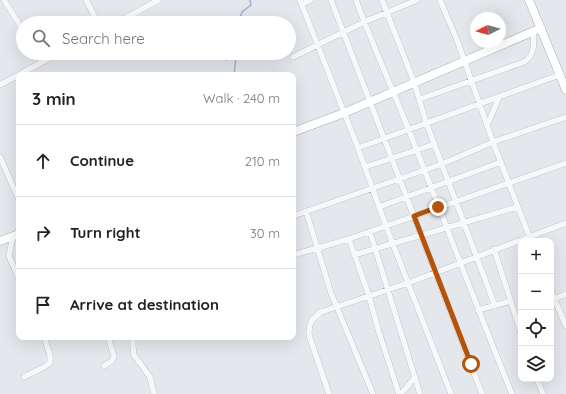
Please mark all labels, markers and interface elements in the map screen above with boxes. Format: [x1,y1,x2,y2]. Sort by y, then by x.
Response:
north arrow [470,12,506,48]
search box [16,16,296,60]
icon: search [30,27,52,49]
text: Search here [62,29,145,48]
text: 3 min [32,88,76,109]
text: Walk · 240 m [203,90,280,106]
icon: ahead [32,150,54,172]
text: Continue [70,151,134,170]
text: 210 m [245,153,280,169]
route end [429,198,447,216]
icon: right [32,222,54,244]
text: Turn right [70,223,141,242]
text: 30 m [250,225,280,241]
map controls [518,238,554,382]
button: + [518,238,554,274]
button: − [518,274,554,310]
icon: arrive [32,294,54,316]
text: Arrive at destination [70,295,219,314]
button: locate [518,310,554,346]
button: layers [518,346,554,382]
route start [462,355,480,373]

